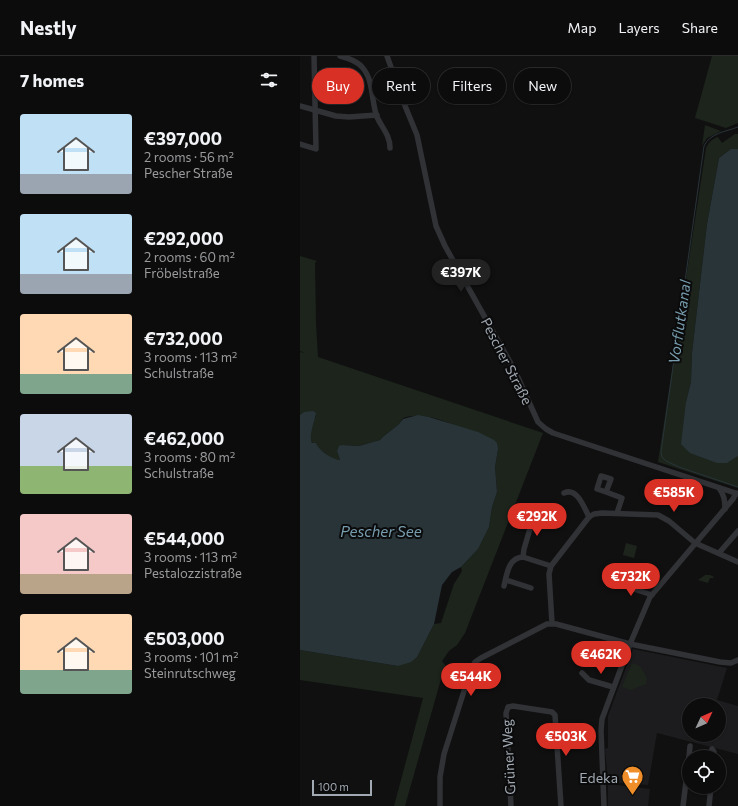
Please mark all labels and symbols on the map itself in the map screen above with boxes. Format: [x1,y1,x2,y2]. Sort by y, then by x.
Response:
pin: €397K [433,259,489,293]
water label: Vorflutkanal [664,278,694,365]
street label: Pescher Straße [478,315,536,407]
pin: €585K [646,479,702,513]
pin: €292K [509,503,565,537]
water label: Pescher See [340,522,422,540]
pin: €732K [603,563,659,597]
pin: €462K [573,641,629,675]
pin: €544K [443,663,499,697]
north arrow [682,698,726,742]
street label: Grüner Weg [498,718,518,795]
pin: €503K [538,723,594,757]
supermarket icon: Edeka [620,764,646,797]
place label: Edeka [579,769,618,786]
scale bar [312,778,372,797]

